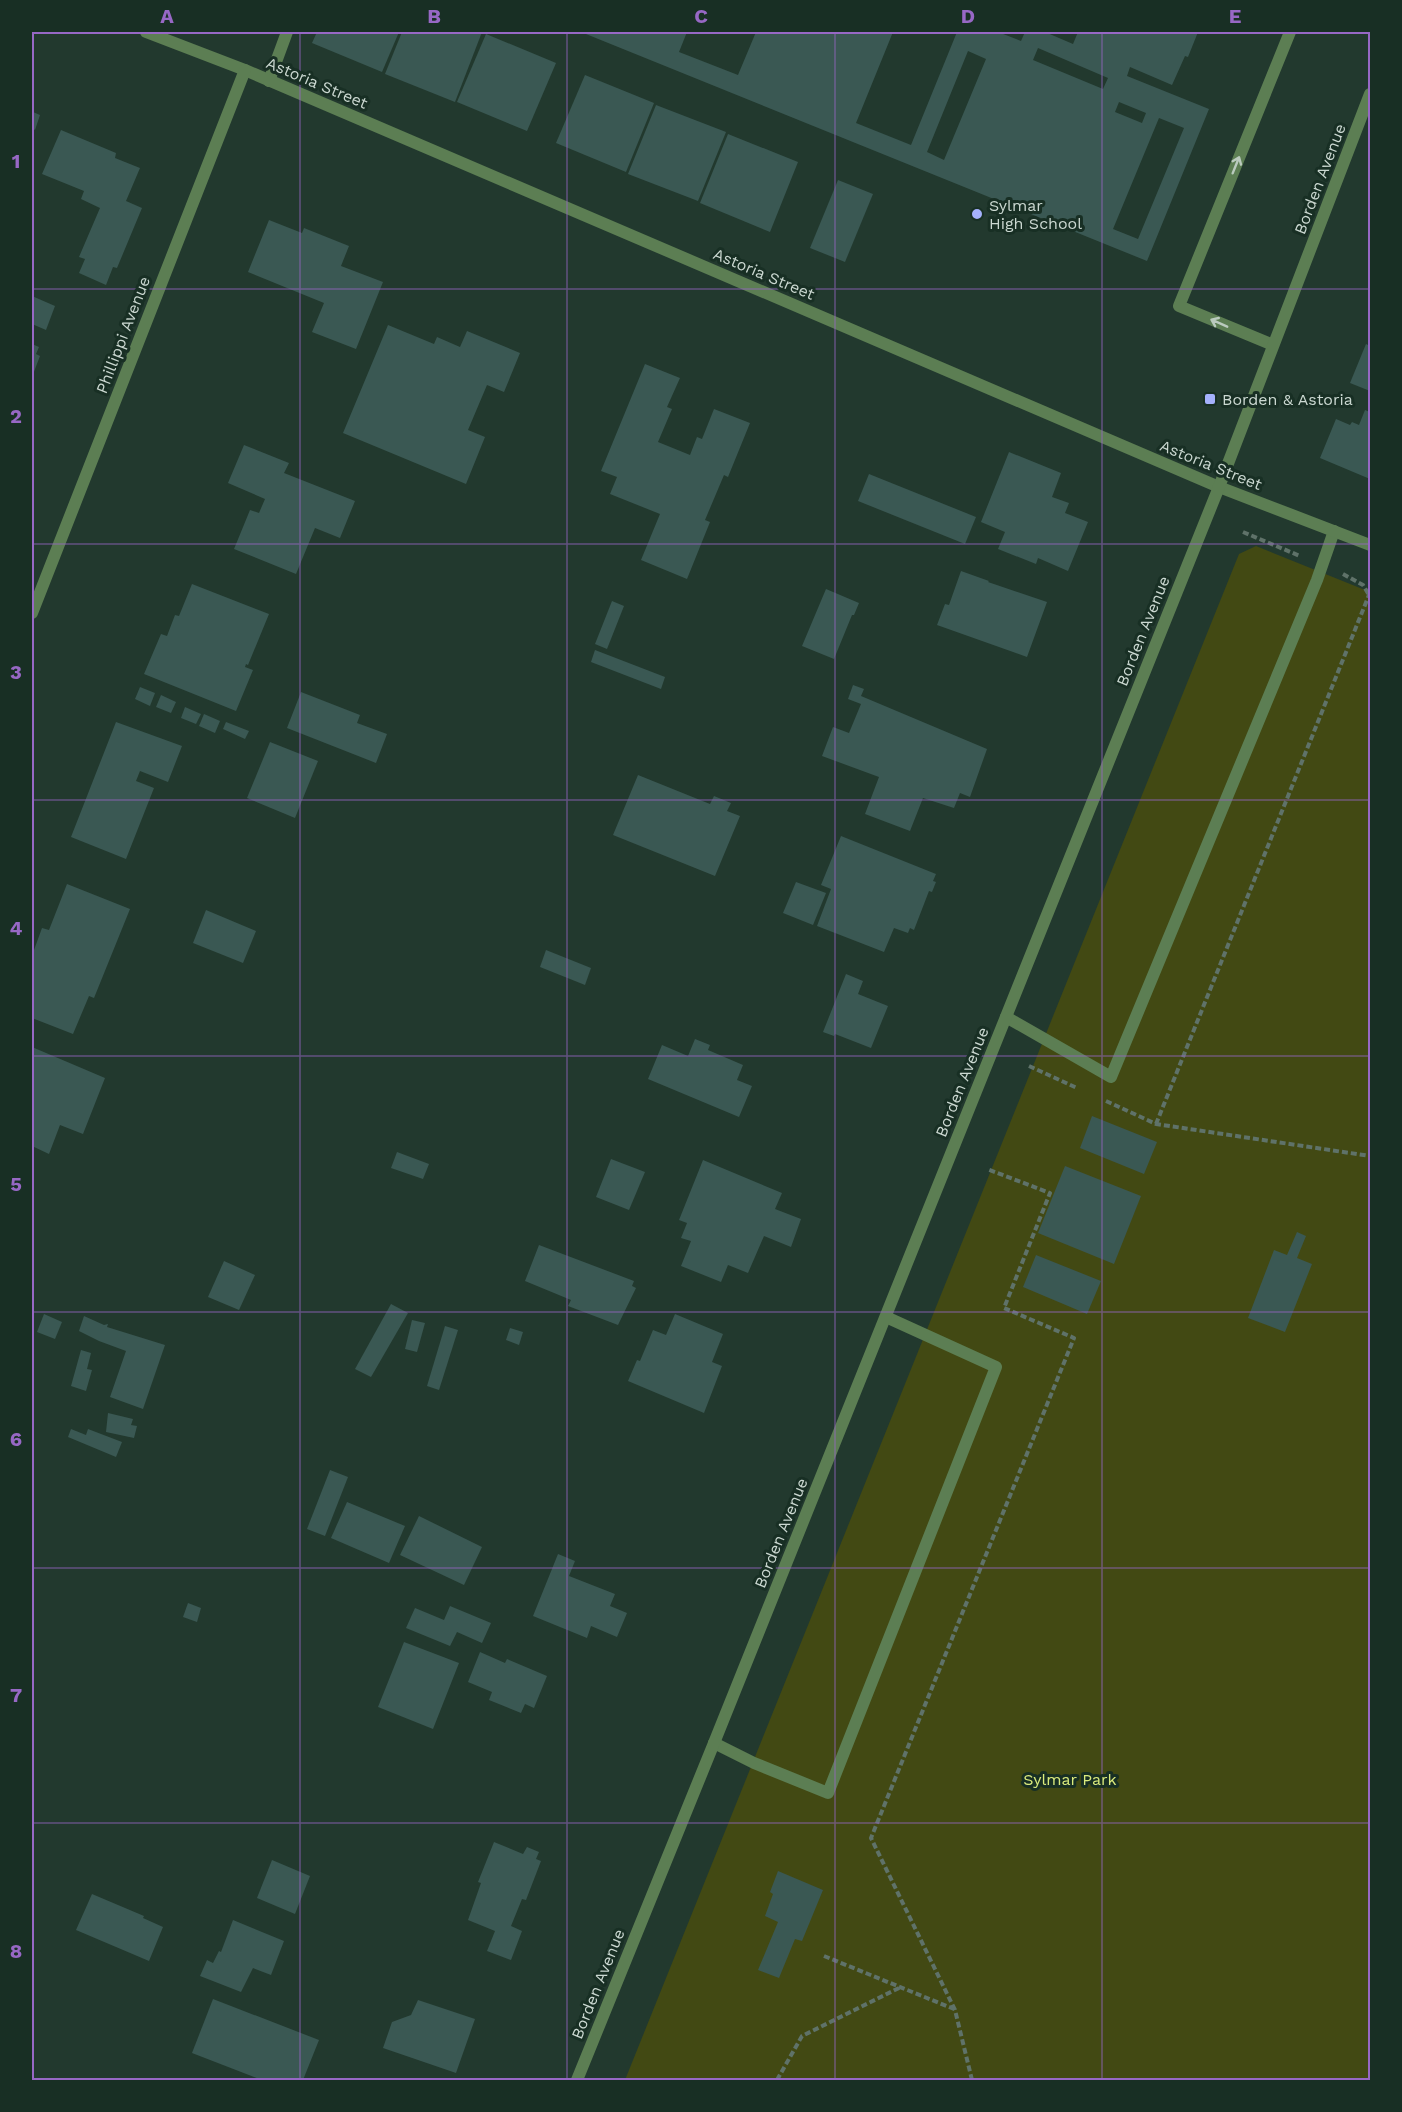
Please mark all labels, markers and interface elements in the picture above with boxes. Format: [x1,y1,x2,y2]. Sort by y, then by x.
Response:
text: A [160,4,174,28]
text: B [427,4,441,28]
text: C [694,4,708,28]
text: D [961,4,975,28]
text: E [1229,4,1241,28]
street label: Astoria Street [263,53,371,113]
street label: Borden Avenue [1290,121,1350,237]
text: 1 [12,149,20,173]
one-way arrow [1231,156,1242,175]
place label: Sylmar High School [989,196,1082,233]
marker: Sylmar High School [970,207,984,221]
street label: Astoria Street [710,244,818,304]
street label: Phillippi Avenue [92,274,154,396]
one-way arrow [1210,317,1228,329]
place label: Borden & Astoria [1222,390,1353,409]
marker: Borden & Astoria [1203,392,1217,406]
text: 2 [10,404,22,428]
street label: Astoria Street [1157,436,1265,494]
street label: Borden Avenue [1112,573,1174,689]
text: 3 [10,660,22,684]
text: 4 [10,916,23,940]
street label: Borden Avenue [931,1024,993,1140]
text: 5 [10,1172,22,1196]
text: 6 [10,1427,22,1451]
street label: Borden Avenue [750,1475,812,1591]
text: 7 [10,1683,22,1707]
park label: Sylmar Park [1023,1770,1117,1789]
street label: Borden Avenue [567,1926,629,2042]
text: 8 [10,1939,22,1963]

